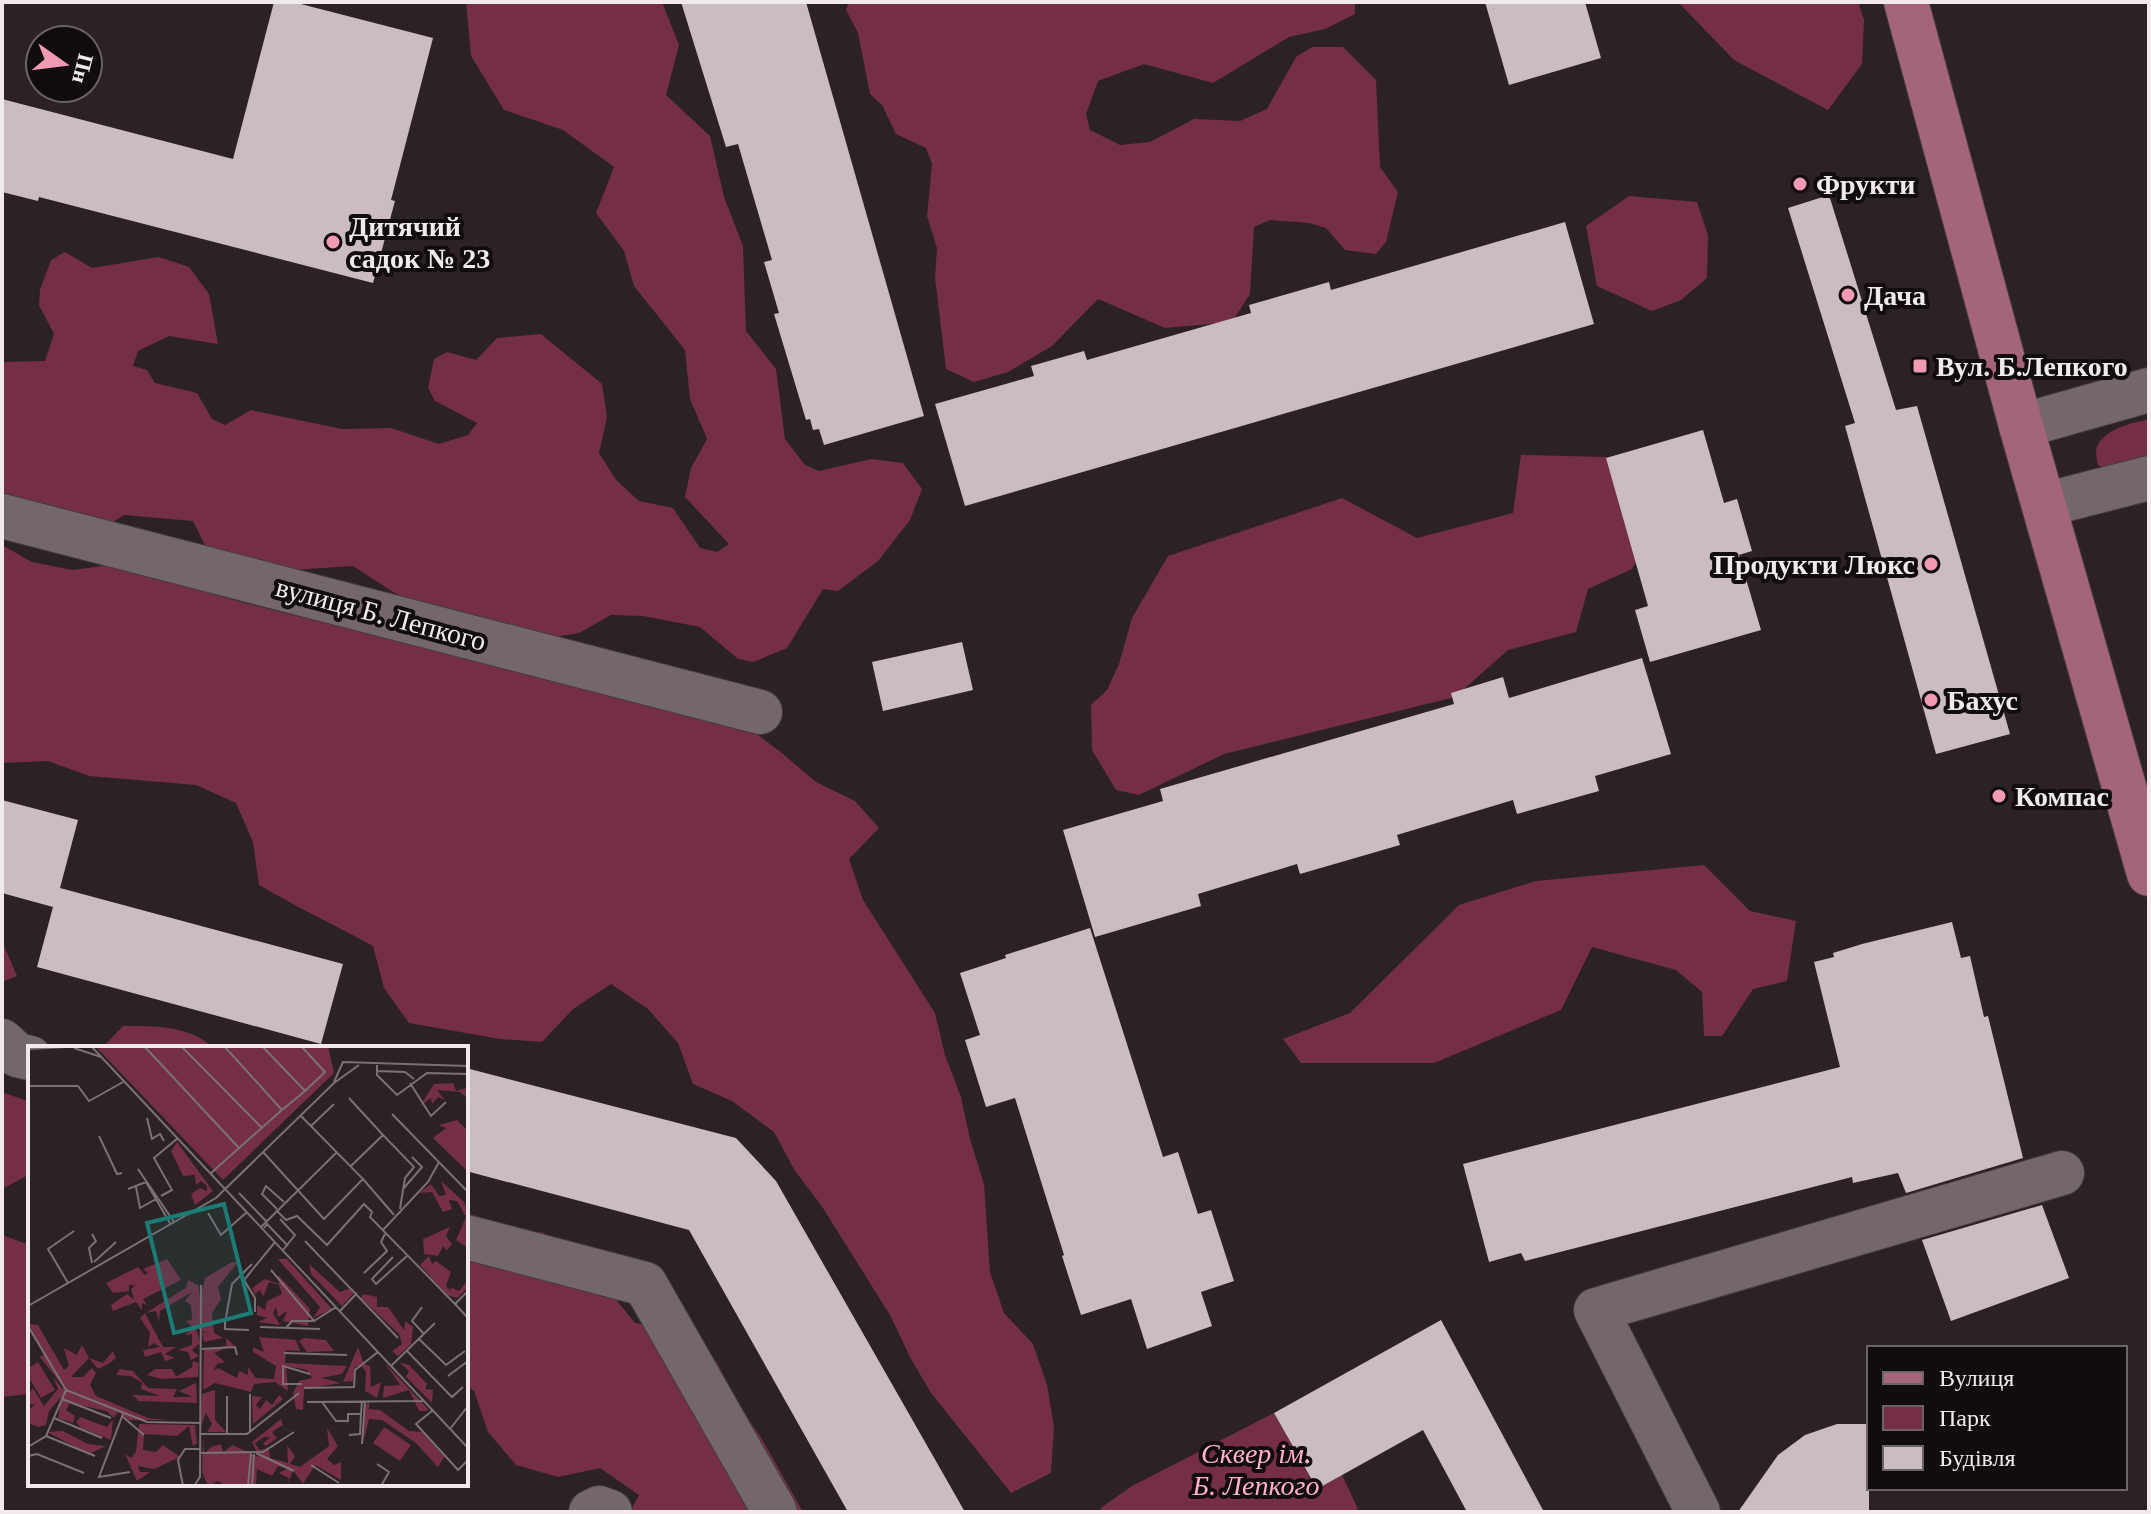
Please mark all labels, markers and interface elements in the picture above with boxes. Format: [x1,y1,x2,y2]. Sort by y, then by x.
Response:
north arrow [24,24,104,104]
text: Пн [67,51,99,87]
place label: Фрукти [1816,169,1915,200]
marker: Фрукти [1791,175,1809,193]
place label: Дитячий садок № 23 [349,211,490,274]
marker: Дитячий садок № 23 [324,233,342,251]
place label: Дача [1864,280,1926,311]
marker: Дача [1839,286,1857,304]
place label: Вул. Б.Лепкого [1936,351,2128,382]
marker: Вул. Б.Лепкого [1911,357,1929,375]
place label: Продукти Люкс [1713,549,1915,580]
marker: Продукти Люкс [1922,555,1940,573]
street label: вулиця Б. Лепкого [273,571,489,657]
place label: Бахус [1947,685,2018,716]
marker: Бахус [1922,691,1940,709]
place label: Компас [2015,781,2109,812]
marker: Компас [1990,787,2008,805]
inset map [28,1046,468,1486]
legend [1867,1346,2127,1490]
text: Вулиця [1939,1365,2014,1391]
text: Парк [1939,1405,1991,1431]
park label: Сквер ім. Б. Лепкого [1192,1438,1319,1501]
text: Будівля [1939,1445,2016,1471]

